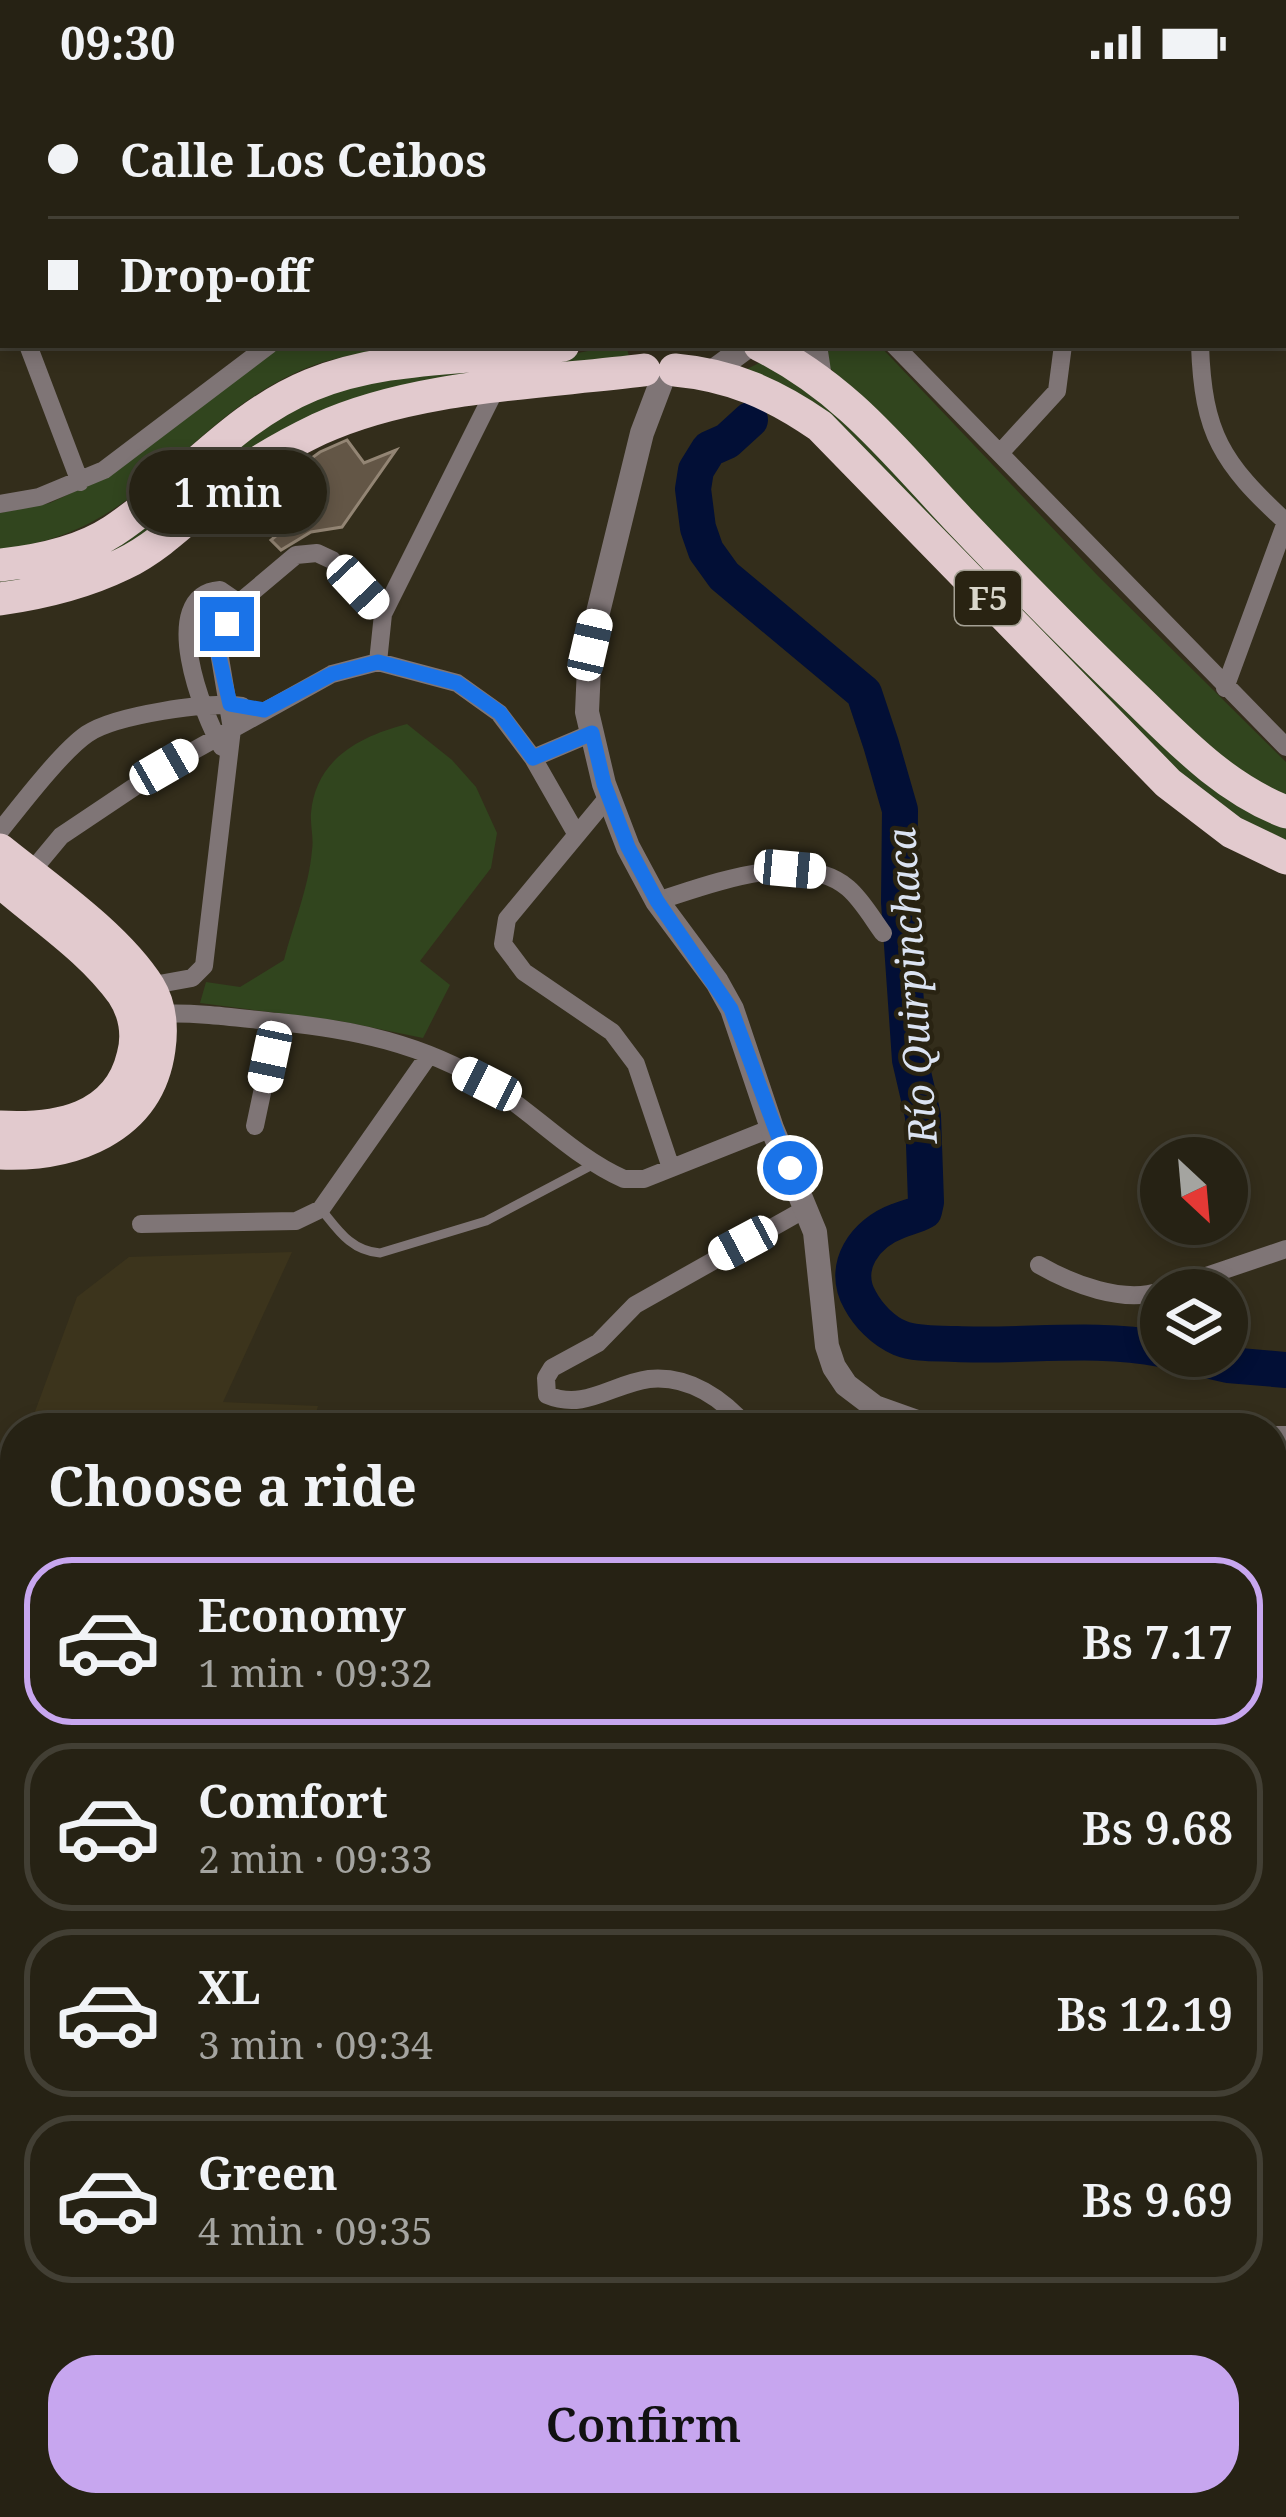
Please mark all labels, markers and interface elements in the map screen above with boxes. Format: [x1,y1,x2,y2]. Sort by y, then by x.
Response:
text: 09:30 [60,12,175,73]
text: Calle Los Ceibos [120,129,487,190]
text: Drop-off [120,244,311,305]
callout: 1 min [128,450,326,534]
text: 1 min [174,465,282,518]
car [320,548,396,626]
road number: F5 [955,571,1021,625]
route end [200,597,254,651]
car [564,606,616,684]
car [124,733,204,801]
water label: Río Quirpinchaca [873,826,948,1147]
car [753,848,827,890]
car [245,1018,295,1096]
car [447,1052,527,1116]
north arrow [1140,1137,1248,1245]
map controls [1140,1137,1248,1377]
route start [763,1141,817,1195]
car [703,1210,783,1276]
button: layers [1140,1269,1248,1377]
text: Choose a ride [48,1448,417,1522]
text: Economy [198,1584,406,1645]
icon: car [54,1587,162,1695]
text: Bs 7.17 [1082,1611,1233,1672]
text: 1 min · 09:32 [198,1645,433,1698]
text: Comfort [198,1770,388,1831]
icon: car [54,1773,162,1881]
text: Bs 9.68 [1082,1797,1233,1858]
text: 2 min · 09:33 [198,1831,433,1884]
text: XL [198,1956,260,2017]
icon: car [54,1959,162,2067]
text: Bs 12.19 [1056,1983,1233,2044]
text: 3 min · 09:34 [198,2017,433,2070]
text: Green [198,2142,338,2203]
icon: car [54,2145,162,2253]
text: Bs 9.69 [1082,2169,1233,2230]
text: 4 min · 09:35 [198,2203,433,2256]
button: Confirm [48,2355,1239,2493]

